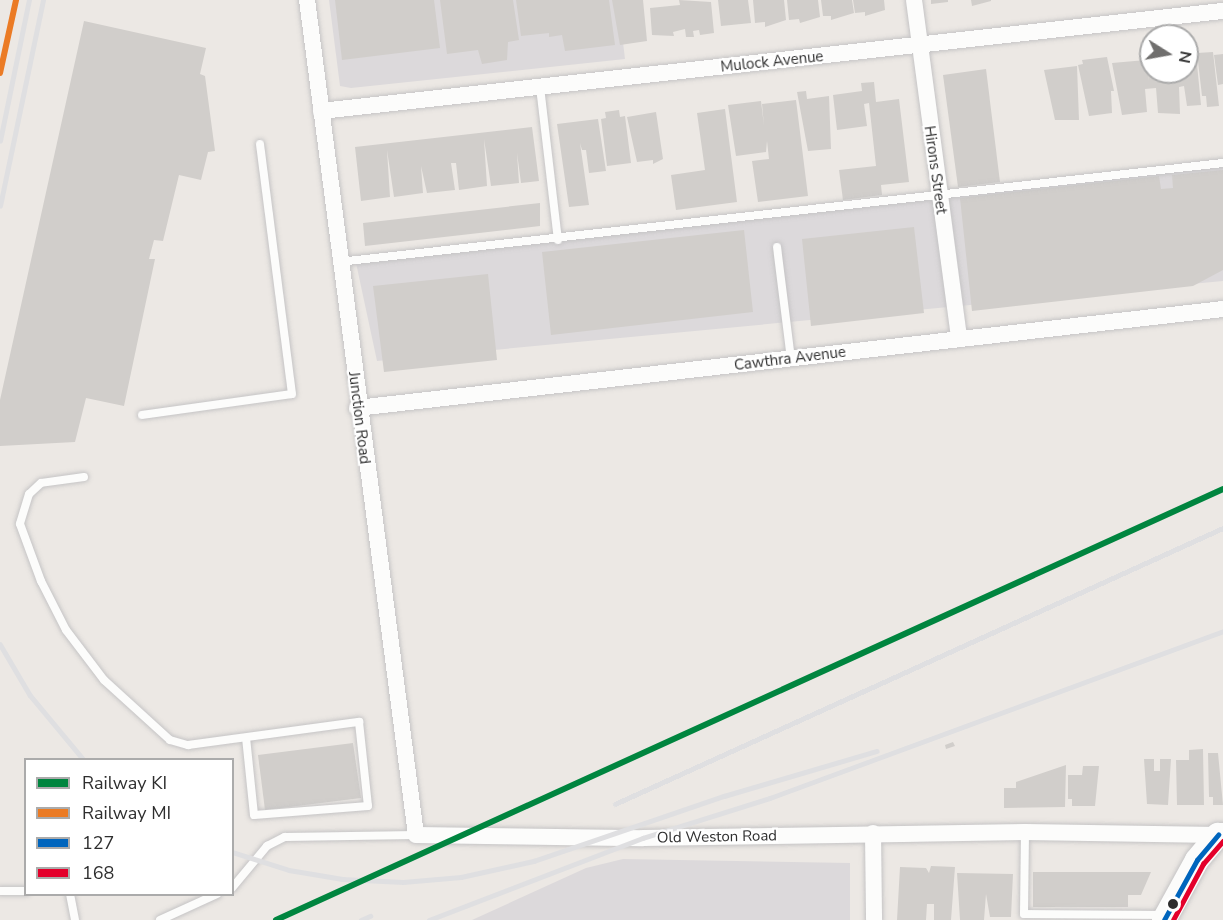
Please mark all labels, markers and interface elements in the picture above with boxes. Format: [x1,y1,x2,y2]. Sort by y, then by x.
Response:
north arrow [1139,24,1199,84]
street label: Mulock Avenue [720,48,824,76]
text: N [1173,49,1197,65]
street label: Hirons Street [920,125,950,215]
street label: Cawthra Avenue [733,343,847,375]
street label: Junction Road [344,371,374,465]
legend [24,758,234,896]
text: Railway KI [82,771,167,795]
text: Railway MI [82,801,171,825]
street label: Old Weston Road [657,827,777,847]
text: 127 [82,831,114,855]
text: 168 [82,861,114,885]
unlabelled marker [1167,898,1179,910]

